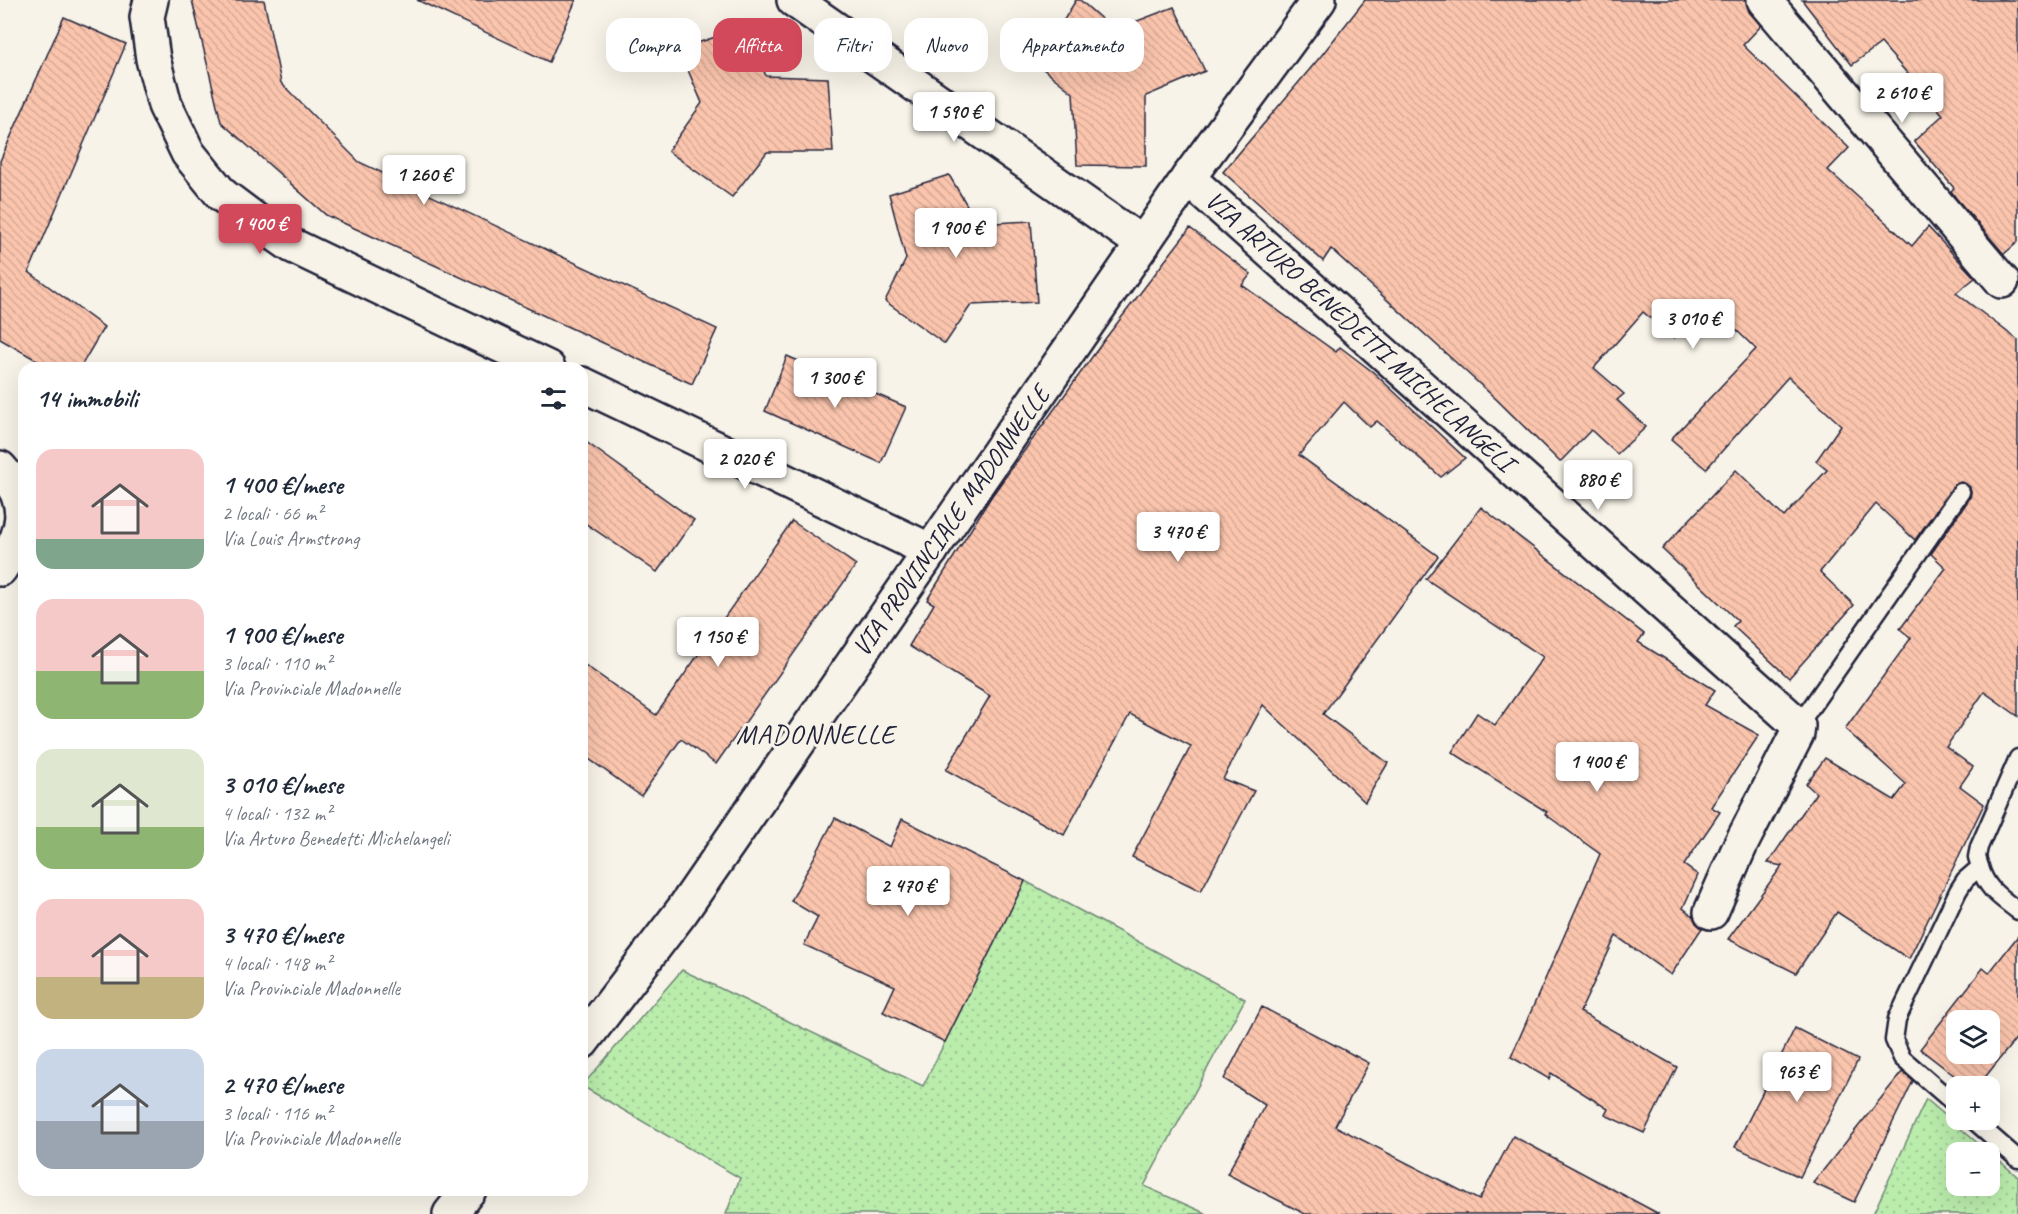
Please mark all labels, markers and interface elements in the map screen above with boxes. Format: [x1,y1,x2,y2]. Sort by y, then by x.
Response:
chip: Compra [606,18,701,72]
chip: Affitta [713,18,802,72]
chip: Filtri [814,18,892,72]
chip: Nuovo [904,18,988,72]
chip: Appartamento [1000,18,1144,72]
pin: 2 610 € [1847,73,1957,124]
text: 2 610 € [1874,80,1930,105]
pin: 1 590 € [899,92,1009,143]
text: 1 590 € [927,99,981,124]
pin: 1 260 € [369,155,479,206]
text: 1 260 € [396,162,452,187]
street label: VIA ARTURO BENEDETTI MICHELANGELI [1199,183,1525,482]
pin: 1 400 € [205,204,315,255]
pin: 1 900 € [901,208,1011,259]
text: 1 400 € [233,211,287,236]
text: 1 900 € [929,215,983,240]
pin: 3 010 € [1638,299,1748,350]
text: 3 010 € [1666,306,1720,331]
pin: 1 300 € [780,358,890,409]
text: 1 300 € [808,365,862,390]
street label: VIA PROVINCIALE MADONNELLE [845,376,1059,662]
text: 14 immobili [36,382,137,415]
icon: filters [537,382,570,415]
pin: 2 020 € [690,439,800,490]
text: 2 020 € [718,446,772,471]
pin: 880 € [1556,460,1640,511]
text: 880 € [1578,467,1618,492]
text: 1 400 €/mese [222,468,343,501]
icon: home [84,473,156,545]
text: 2 locali · 66 m² [222,501,322,526]
pin: 3 470 € [1123,512,1233,563]
text: 3 470 € [1151,519,1205,544]
text: Via Louis Armstrong [222,526,359,551]
pin: 1 150 € [663,617,773,668]
text: 1 900 €/mese [222,618,343,651]
icon: home [84,623,156,695]
text: 1 150 € [691,624,745,649]
text: 3 locali · 110 m² [222,651,331,676]
text: Via Provinciale Madonnelle [222,676,400,701]
district label: MADONNELLE [736,717,898,751]
pin: 1 400 € [1542,742,1652,793]
text: 1 400 € [1570,749,1624,774]
text: 3 010 €/mese [222,768,343,801]
icon: home [84,773,156,845]
text: 4 locali · 132 m² [222,801,331,826]
text: Via Arturo Benedetti Michelangeli [222,826,449,851]
pin: 2 470 € [853,866,963,917]
text: 2 470 € [881,873,935,898]
text: 3 470 €/mese [222,918,343,951]
icon: home [84,923,156,995]
text: 4 locali · 148 m² [222,951,331,976]
text: Via Provinciale Madonnelle [222,976,400,1001]
map controls [1946,1010,2000,1196]
button: layers [1946,1010,2000,1064]
pin: 963 € [1755,1052,1839,1103]
text: 963 € [1776,1059,1818,1084]
text: 2 470 €/mese [222,1068,343,1101]
icon: home [84,1073,156,1145]
button: + [1946,1076,2000,1130]
text: 3 locali · 116 m² [222,1101,331,1126]
text: Via Provinciale Madonnelle [222,1126,400,1151]
button: − [1946,1142,2000,1196]

